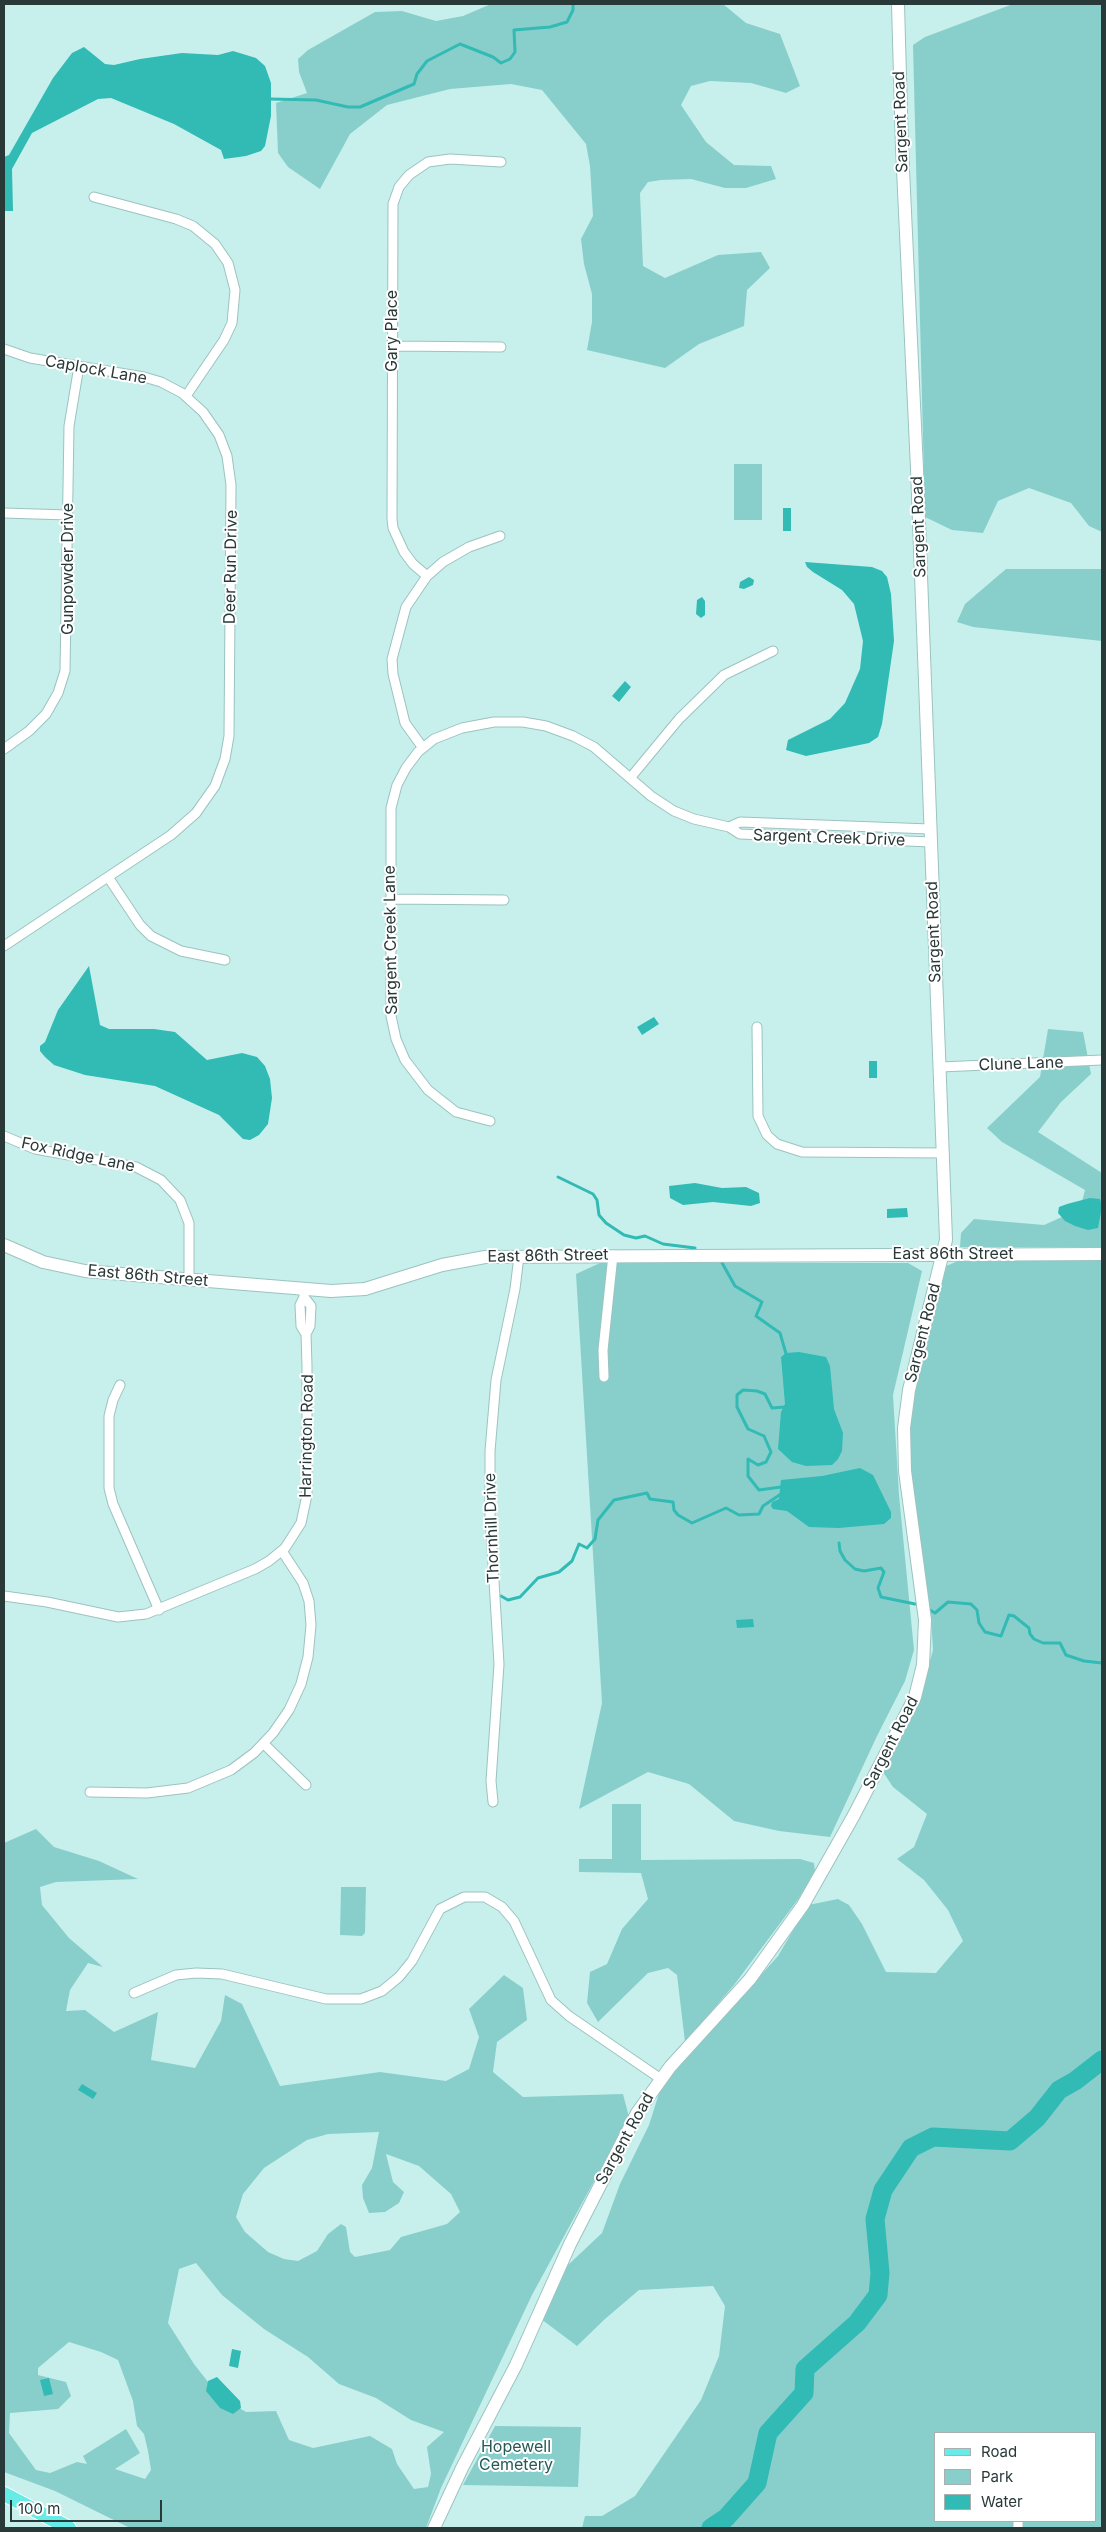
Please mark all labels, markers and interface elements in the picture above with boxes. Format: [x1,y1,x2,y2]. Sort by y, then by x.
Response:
street label: Sargent Road [890,71,912,173]
street label: Gary Place [382,290,402,372]
street label: Caplock Lane [44,352,148,388]
street label: Sargent Road [908,476,930,578]
street label: Gunpowder Drive [58,503,78,635]
street label: Deer Run Drive [220,510,242,624]
street label: Sargent Creek Drive [753,826,905,850]
street label: Sargent Creek Lane [380,865,402,1015]
street label: Sargent Road [923,881,945,983]
street label: Clune Lane [978,1053,1064,1075]
street label: Fox Ridge Lane [19,1134,137,1176]
street label: East 86th Street [893,1244,1013,1264]
street label: East 86th Street [487,1245,609,1267]
street label: East 86th Street [87,1261,209,1291]
street label: Sargent Road [901,1281,945,1385]
street label: Harrington Road [296,1374,318,1498]
street label: Thornhill Drive [480,1472,504,1584]
street label: Sargent Road [859,1693,923,1793]
street label: Sargent Road [592,2090,658,2188]
legend [934,2432,1096,2522]
park label: Hopewell Cemetery [479,2437,553,2475]
text: Road [981,2442,1017,2461]
text: Park [981,2467,1013,2486]
scale bar [12,2490,165,2522]
text: Water [981,2492,1023,2511]
text: 100 m [18,2499,60,2518]

